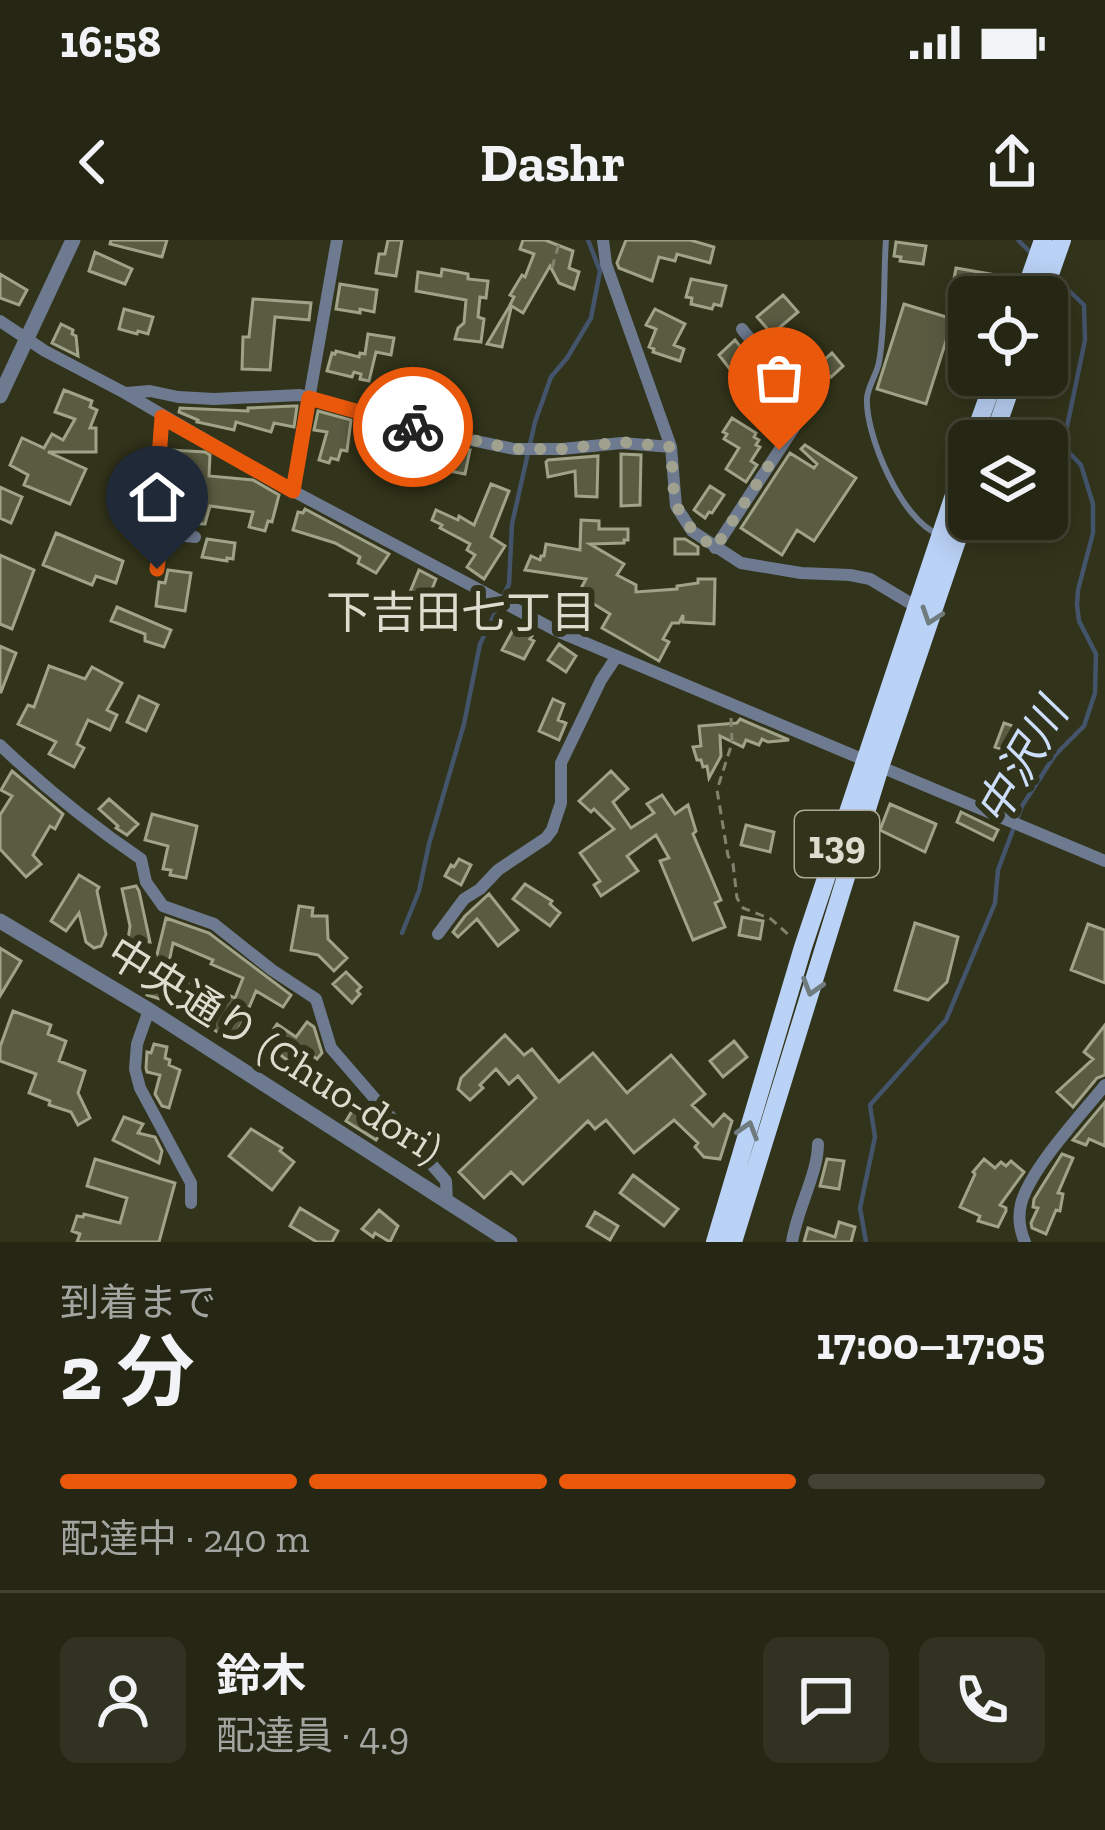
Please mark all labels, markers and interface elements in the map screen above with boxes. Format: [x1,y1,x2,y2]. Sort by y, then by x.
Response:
text: 16:58 [60,15,161,69]
icon: back [60,129,126,195]
icon: share [979,129,1045,195]
text: Dashr [480,130,625,195]
map controls [948,276,1068,540]
button: locate [948,276,1068,396]
pin [728,327,830,450]
icon: bag [746,345,812,411]
courier [353,367,473,487]
icon: bike [380,394,446,460]
button: layers [948,420,1068,540]
pin [106,446,208,569]
icon: home [124,464,190,530]
district label: 下吉田七丁目 [326,586,596,640]
one-way arrow [921,605,946,626]
water label: 中沢川 [965,687,1081,834]
road number: 139 [795,811,879,877]
street label: 中央通り (Chuo-dori) [98,926,452,1174]
one-way arrow [801,976,826,997]
one-way arrow [734,1120,759,1141]
text: 到着まで [60,1279,216,1326]
text: 17:00–17:05 [816,1317,1045,1371]
text: 2 分 [60,1325,194,1419]
text: 配達中 · 240 m [60,1515,309,1562]
button: person [60,1637,186,1763]
button: chat [763,1637,889,1763]
button: phone [919,1637,1045,1763]
text: 鈴木 [216,1649,306,1703]
text: 配達員 · 4.9 [216,1712,409,1759]

